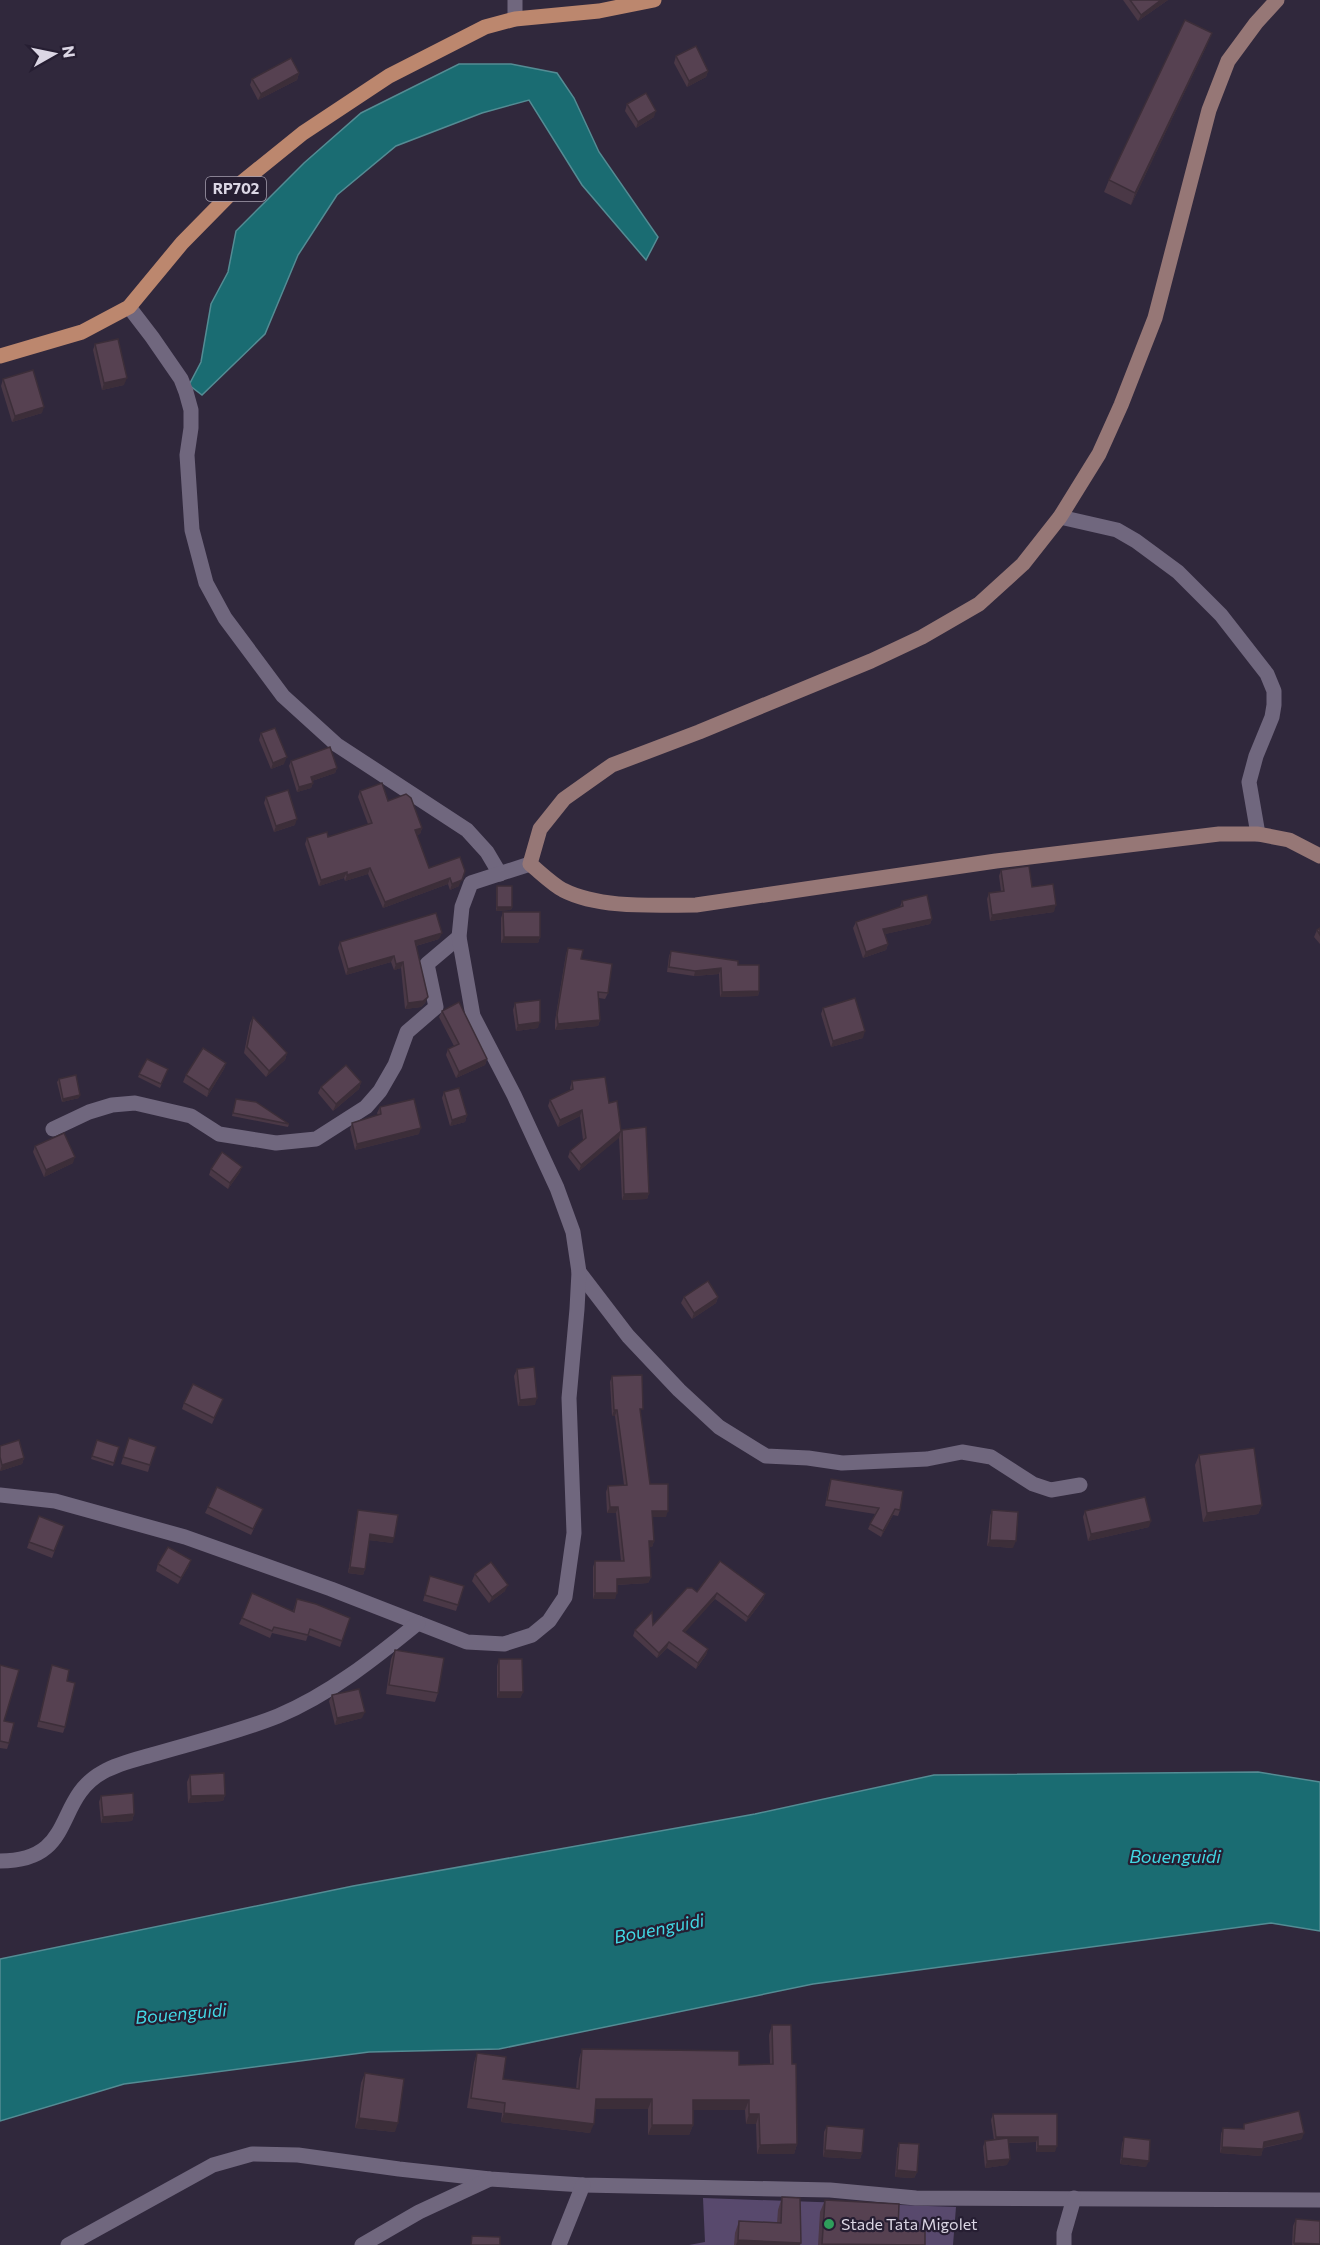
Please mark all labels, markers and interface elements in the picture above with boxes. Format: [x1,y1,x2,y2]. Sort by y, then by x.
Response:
north arrow [24,24,84,84]
text: N [59,44,80,59]
road number: RP702 [206,177,266,201]
water label: Bouenguidi [1129,1845,1222,1867]
water label: Bouenguidi [612,1908,707,1948]
water label: Bouenguidi [134,1998,229,2028]
place label: Stade Tata Migolet [841,2214,978,2233]
marker: Stade Tata Migolet [822,2217,836,2231]

